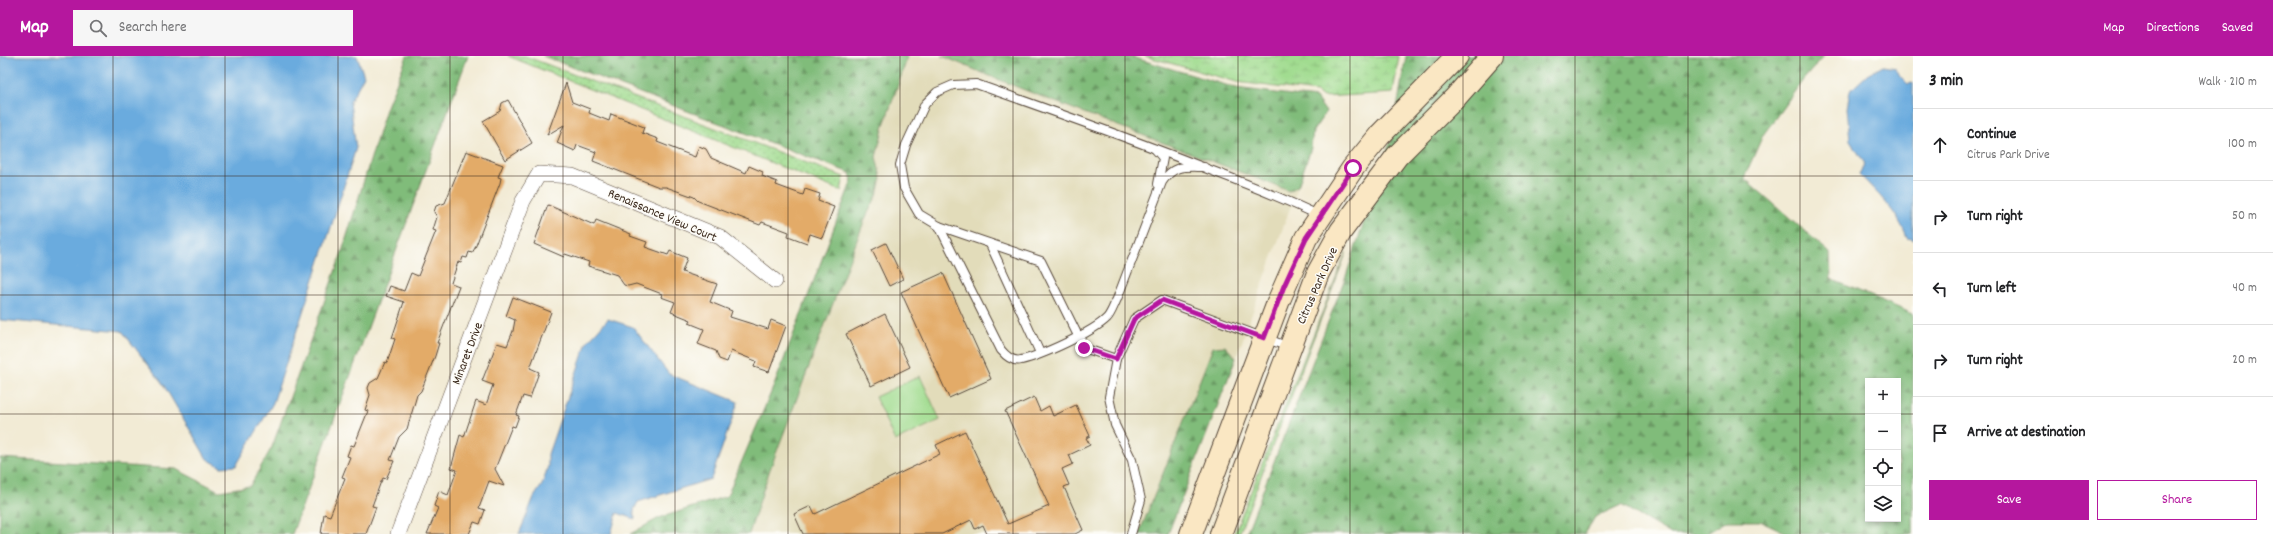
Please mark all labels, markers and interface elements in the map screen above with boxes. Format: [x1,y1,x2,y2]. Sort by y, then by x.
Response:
search box [73,10,353,46]
text: Map [20,15,49,42]
icon: search [87,17,109,39]
text: Search here [119,17,187,39]
text: Map [2103,18,2125,38]
text: Directions [2147,18,2200,38]
text: Saved [2222,18,2253,38]
text: 3 min [1929,70,1963,94]
text: Walk · 210 m [2199,73,2257,92]
text: Continue [1967,124,2016,146]
icon: ahead [1929,134,1951,156]
text: 100 m [2228,135,2257,154]
text: Citrus Park Drive [1967,146,2050,165]
route start [1344,159,1362,177]
street label: Renaissance View Court [605,185,720,248]
icon: right [1929,206,1951,228]
text: Turn right [1967,206,2023,228]
text: 50 m [2232,207,2257,226]
street label: Citrus Park Drive [1293,244,1344,328]
icon: left [1929,278,1951,300]
text: Turn left [1967,278,2016,300]
text: 40 m [2233,279,2257,298]
street label: Minaret Drive [448,320,489,388]
route end [1075,339,1093,357]
icon: right [1929,350,1951,372]
text: Turn right [1967,350,2023,372]
text: 20 m [2232,351,2257,370]
map controls [1865,378,1901,522]
button: + [1865,378,1901,414]
button: − [1865,414,1901,450]
icon: arrive [1929,422,1951,444]
text: Arrive at destination [1967,422,2085,444]
button: locate [1865,450,1901,486]
button: Save [1929,480,2089,520]
button: Share [2097,480,2257,520]
button: layers [1865,486,1901,522]

